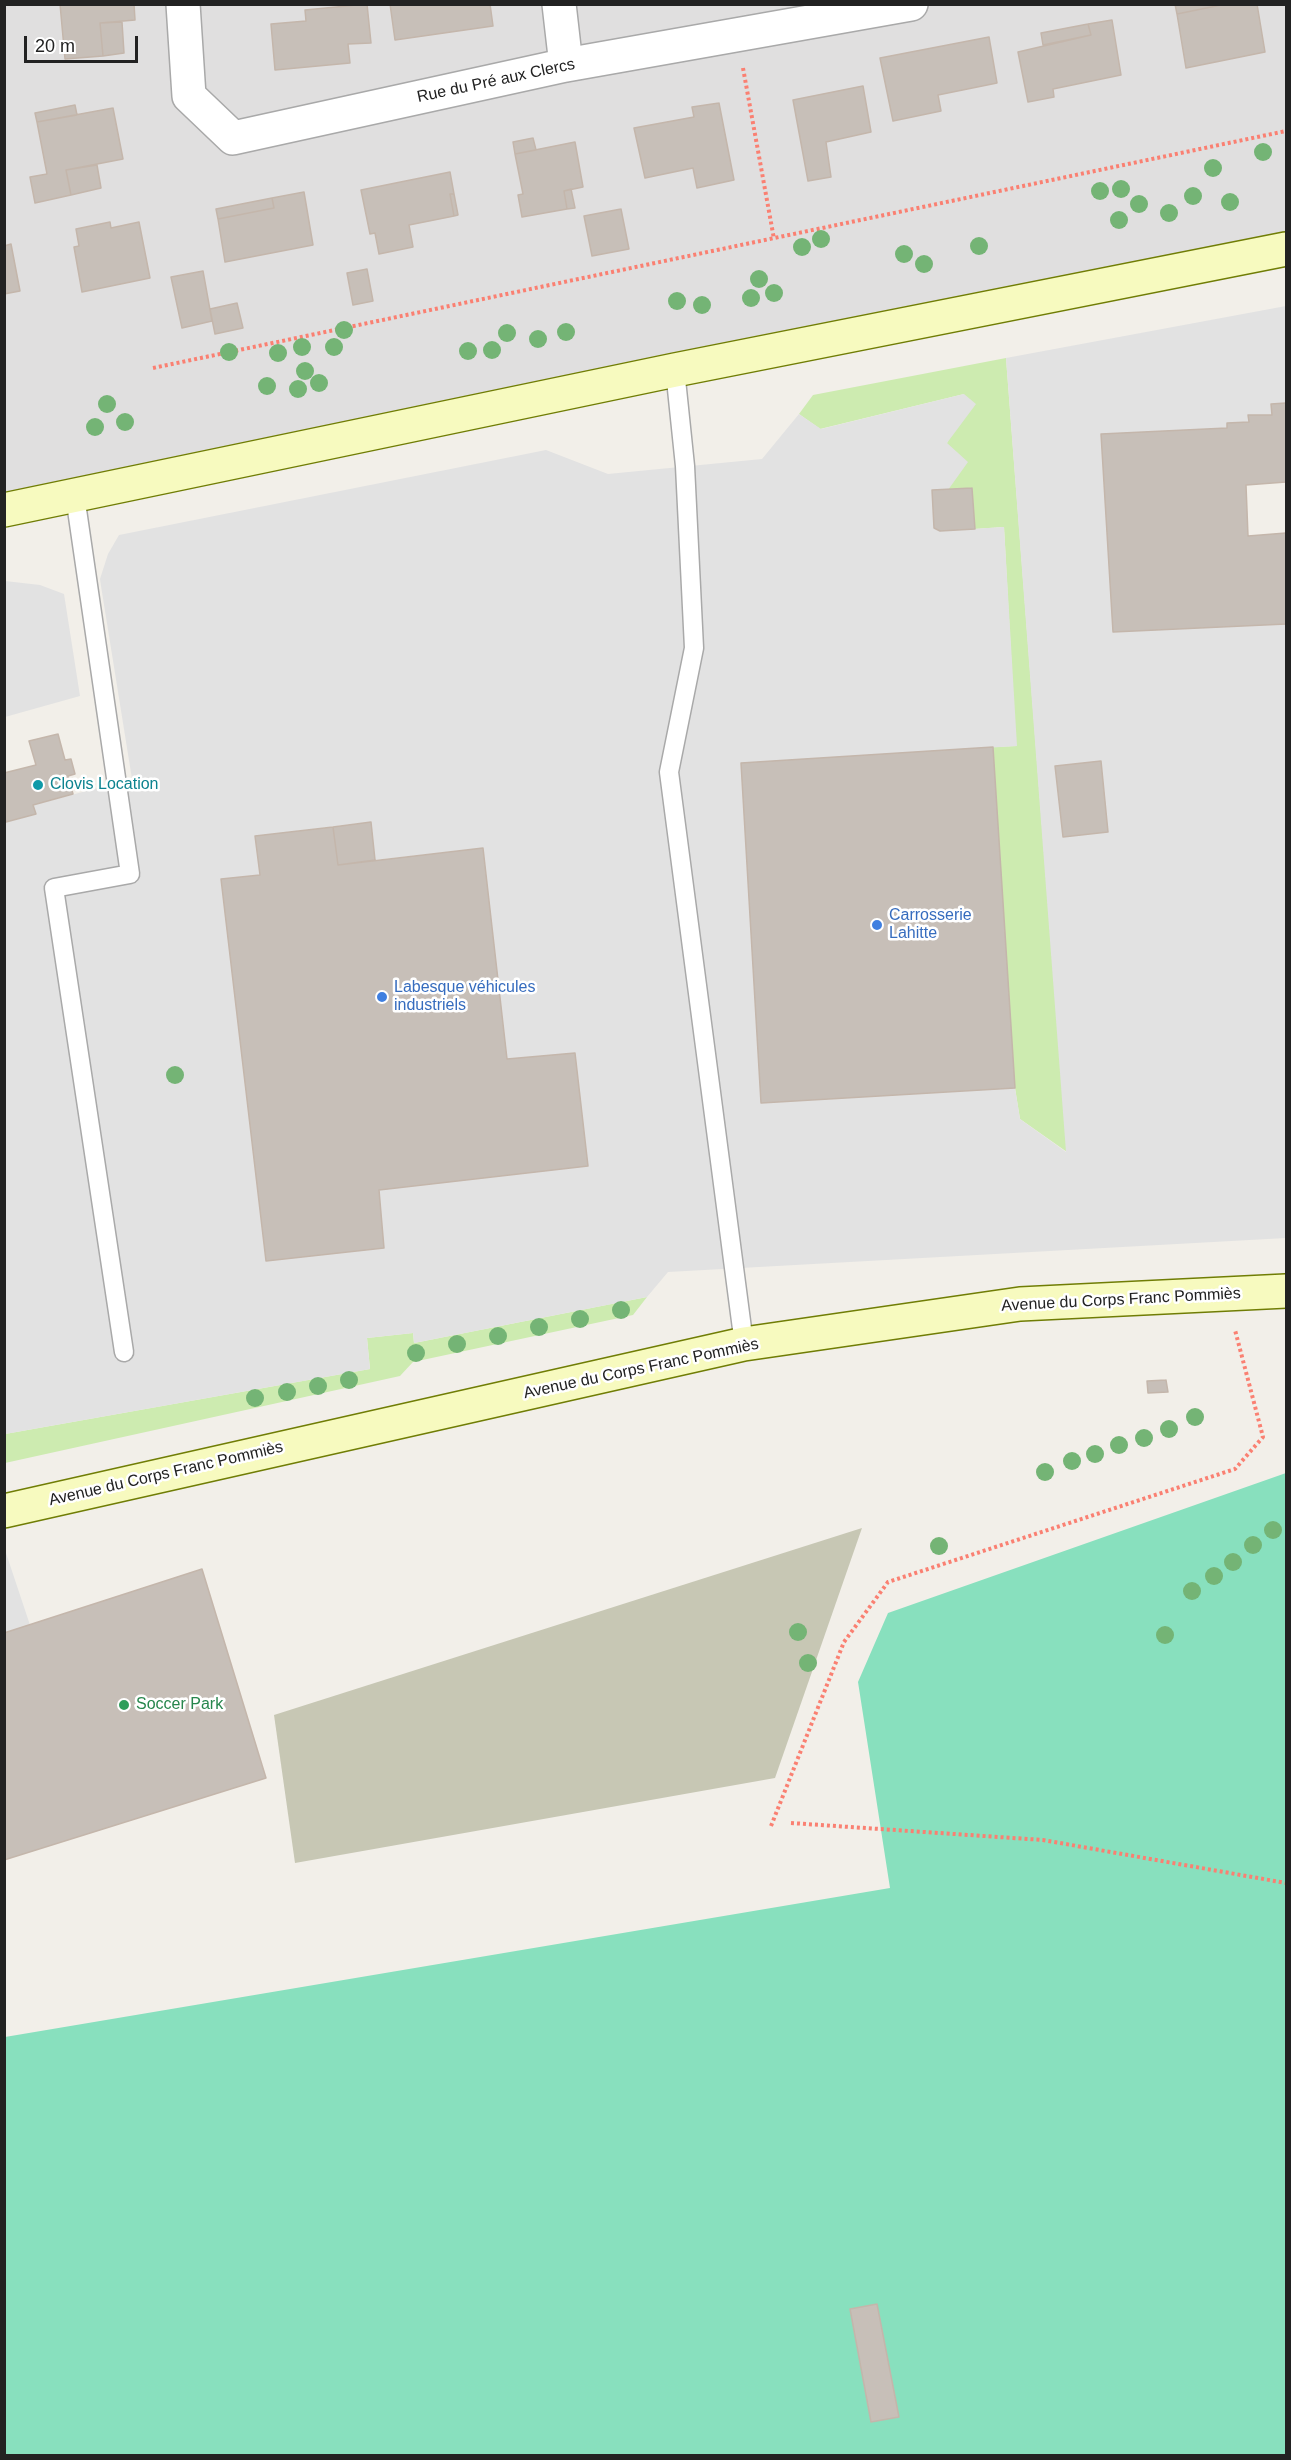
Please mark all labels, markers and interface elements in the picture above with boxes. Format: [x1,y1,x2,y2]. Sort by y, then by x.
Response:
scale bar [27,24,141,62]
text: 20 m [35,36,75,56]
street label: Rue du Pré aux Clercs [415,55,577,107]
place label: Clovis Location [50,775,158,795]
marker: Clovis Location [31,778,45,792]
place label: Carrosserie Lahitte [889,906,972,944]
marker: Carrosserie Lahitte [870,918,884,932]
place label: Labesque véhicules industriels [394,978,535,1016]
marker: Labesque véhicules industriels [375,990,389,1004]
street label: Avenue du Corps Franc Pommiès [1001,1284,1241,1316]
street label: Avenue du Corps Franc Pommiès [522,1335,760,1403]
street label: Avenue du Corps Franc Pommiès [47,1438,285,1510]
place label: Soccer Park [136,1695,223,1715]
marker: Soccer Park [117,1698,131,1712]

